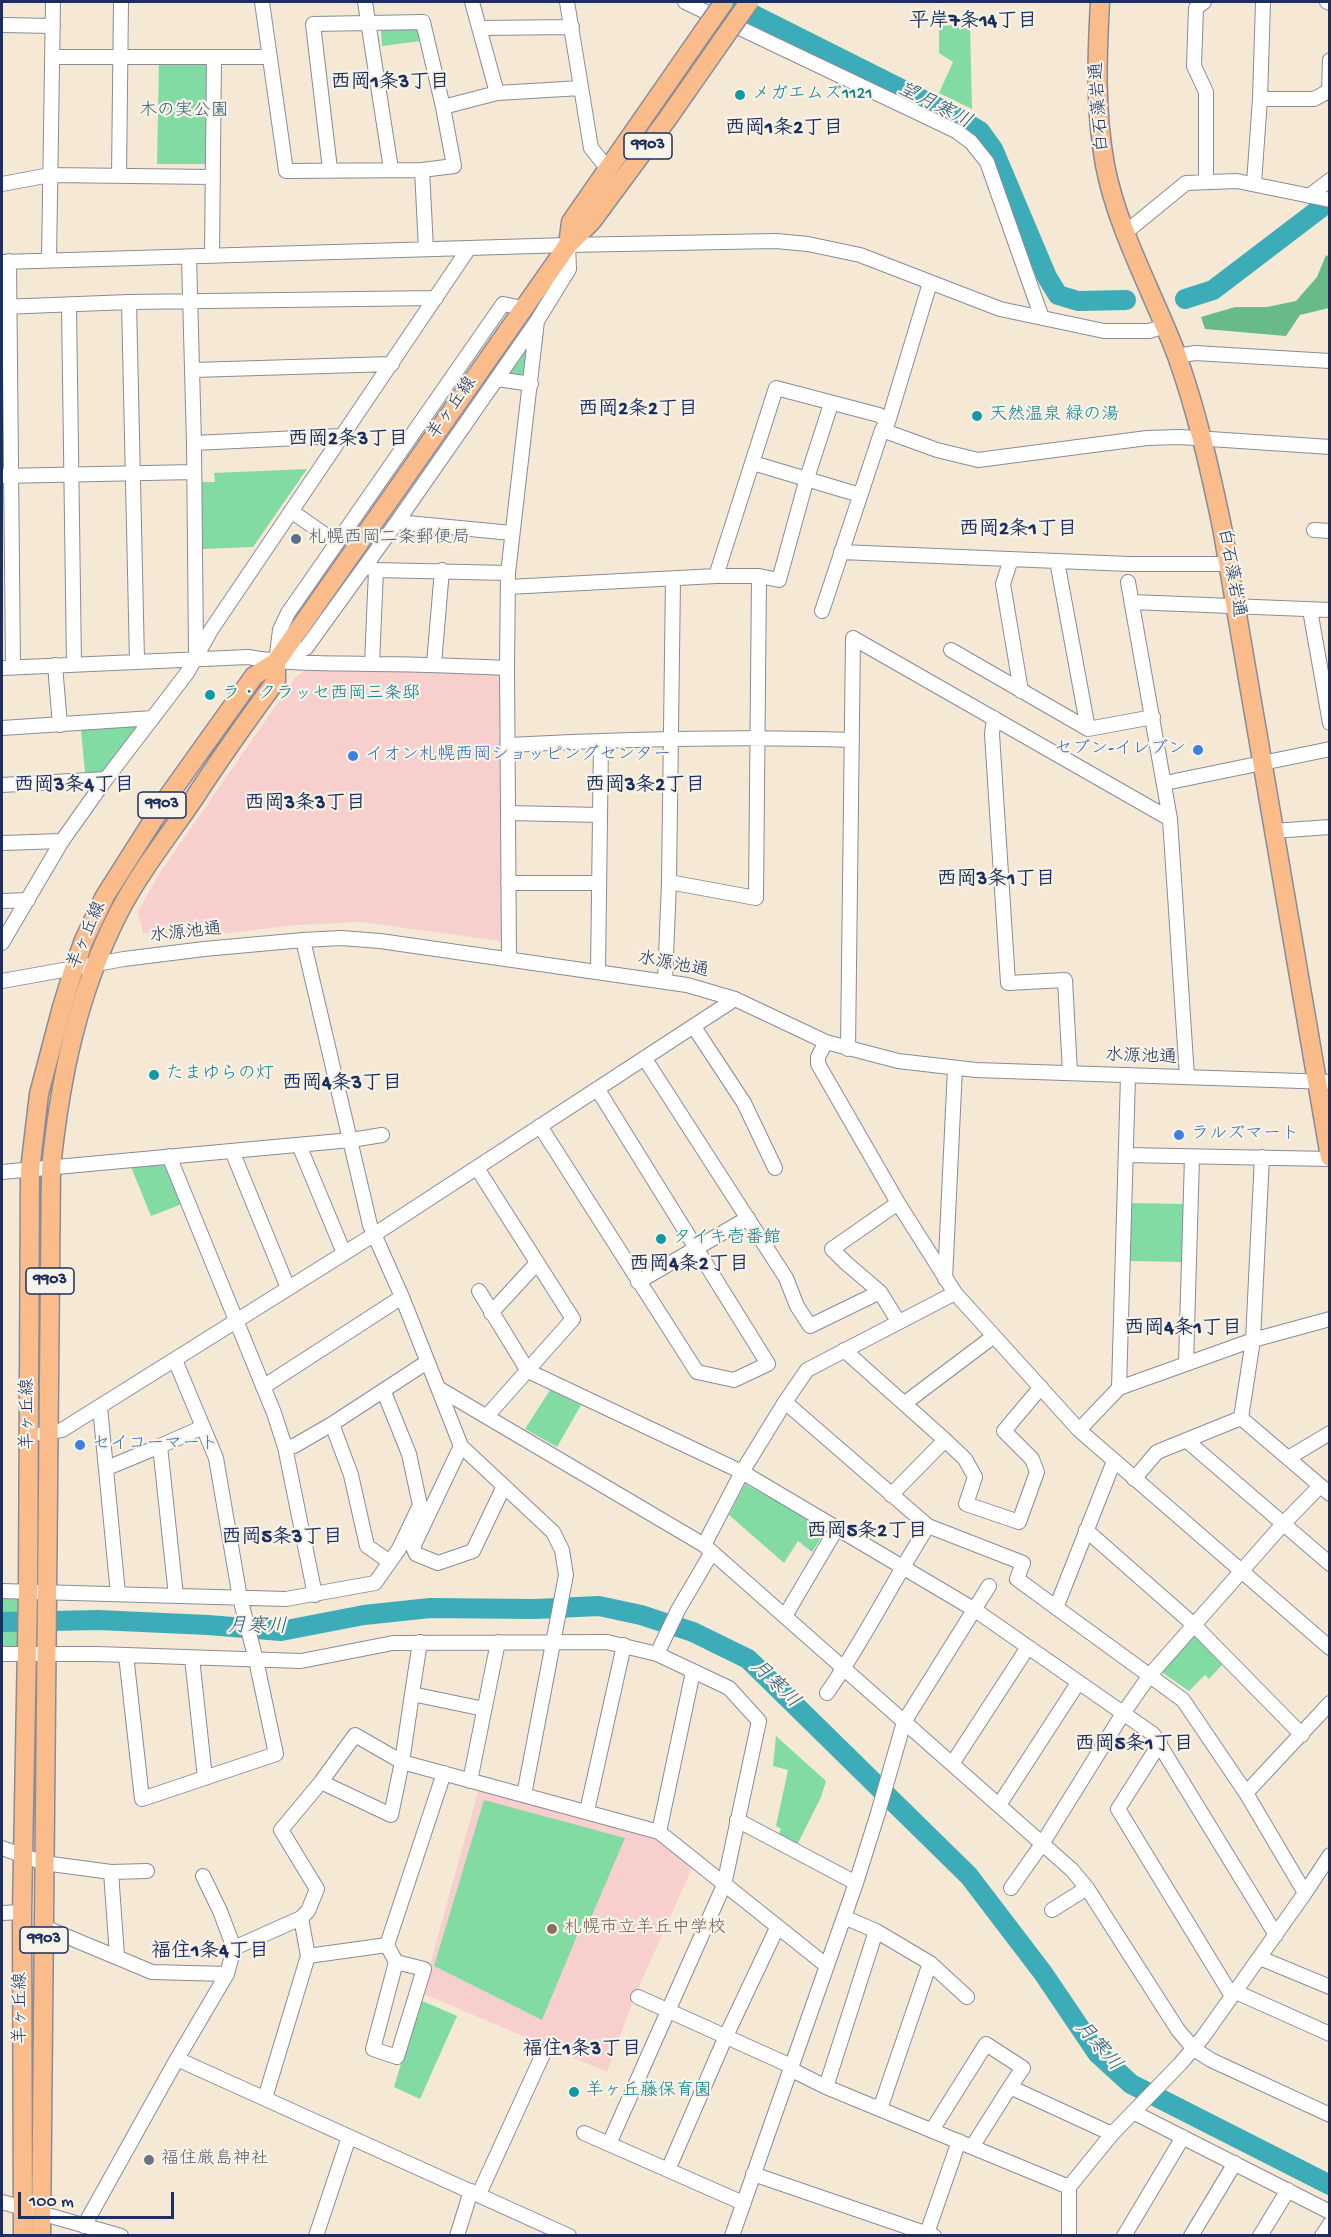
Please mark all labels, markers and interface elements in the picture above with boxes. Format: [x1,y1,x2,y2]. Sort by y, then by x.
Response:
district label: 平岸7条14丁目 [909,11,1037,35]
street label: 白石藻岩通 [1087,61,1115,153]
district label: 西岡1条3丁目 [331,72,449,96]
water label: 望月寒川 [893,78,975,136]
place label: メガエムズ1121 [752,84,873,106]
marker: メガエムズ1121 [733,88,747,102]
park label: 木の実公園 [139,101,229,123]
district label: 西岡1条2丁目 [725,118,843,142]
road number: 9903 [624,133,672,159]
street label: 羊ヶ丘線 [424,373,482,445]
district label: 西岡2条2丁目 [578,399,698,423]
place label: 天然温泉 緑の湯 [989,405,1119,427]
marker: 天然温泉 緑の湯 [970,409,984,423]
district label: 西岡2条3丁目 [288,429,408,453]
district label: 西岡2条1丁目 [959,519,1077,543]
street label: 白石藻岩通 [1212,527,1248,619]
place label: 札幌西岡二条郵便局 [308,528,470,550]
marker: 札幌西岡二条郵便局 [289,532,303,546]
place label: ラ・クラッセ西岡三条邸 [222,684,420,706]
marker: ラ・クラッセ西岡三条邸 [203,688,217,702]
place label: セブン-イレブン [1054,739,1186,761]
marker: セブン-イレブン [1191,743,1205,757]
place label: イオン札幌西岡ショッピングセンター [365,745,671,767]
marker: イオン札幌西岡ショッピングセンター [346,749,360,763]
district label: 西岡3条4丁目 [14,775,134,799]
district label: 西岡3条2丁目 [585,775,705,799]
road number: 9903 [138,792,186,818]
district label: 西岡3条3丁目 [245,793,365,817]
district label: 西岡3条1丁目 [937,869,1055,893]
street label: 羊ヶ丘線 [64,899,112,973]
street label: 水源池通 [149,919,223,949]
street label: 水源池通 [636,949,710,983]
street label: 水源池通 [1105,1046,1177,1070]
place label: たまゆらの灯 [166,1064,274,1086]
marker: たまゆらの灯 [147,1068,161,1082]
district label: 西岡4条3丁目 [282,1073,402,1097]
place label: ラルズマート [1191,1124,1299,1146]
marker: ラルズマート [1172,1128,1186,1142]
place label: タイキ壱番館 [673,1228,781,1250]
marker: タイキ壱番館 [654,1232,668,1246]
district label: 西岡4条2丁目 [629,1254,749,1278]
road number: 9903 [26,1268,74,1294]
district label: 西岡4条1丁目 [1124,1318,1242,1342]
street label: 羊ヶ丘線 [18,1378,40,1450]
place label: セイコーマート [92,1434,218,1456]
marker: セイコーマート [73,1438,87,1452]
district label: 西岡5条2丁目 [807,1521,927,1545]
district label: 西岡5条3丁目 [222,1527,342,1551]
water label: 月寒川 [227,1615,287,1641]
water label: 月寒川 [744,1656,804,1714]
district label: 西岡5条1丁目 [1075,1734,1193,1758]
place label: 札幌市立羊丘中学校 [564,1918,726,1940]
marker: 札幌市立羊丘中学校 [545,1922,559,1936]
road number: 9903 [20,1927,68,1953]
district label: 福住1条4丁目 [151,1941,269,1965]
street label: 羊ヶ丘線 [11,1972,33,2044]
water label: 月寒川 [1068,2016,1126,2078]
district label: 福住1条3丁目 [523,2039,641,2063]
place label: 羊ヶ丘藤保育園 [586,2081,712,2103]
marker: 羊ヶ丘藤保育園 [567,2085,581,2099]
place label: 福住厳島神社 [161,2149,269,2171]
marker: 福住厳島神社 [142,2153,156,2167]
scale bar [21,2180,177,2218]
text: 100 m [29,2192,74,2213]

